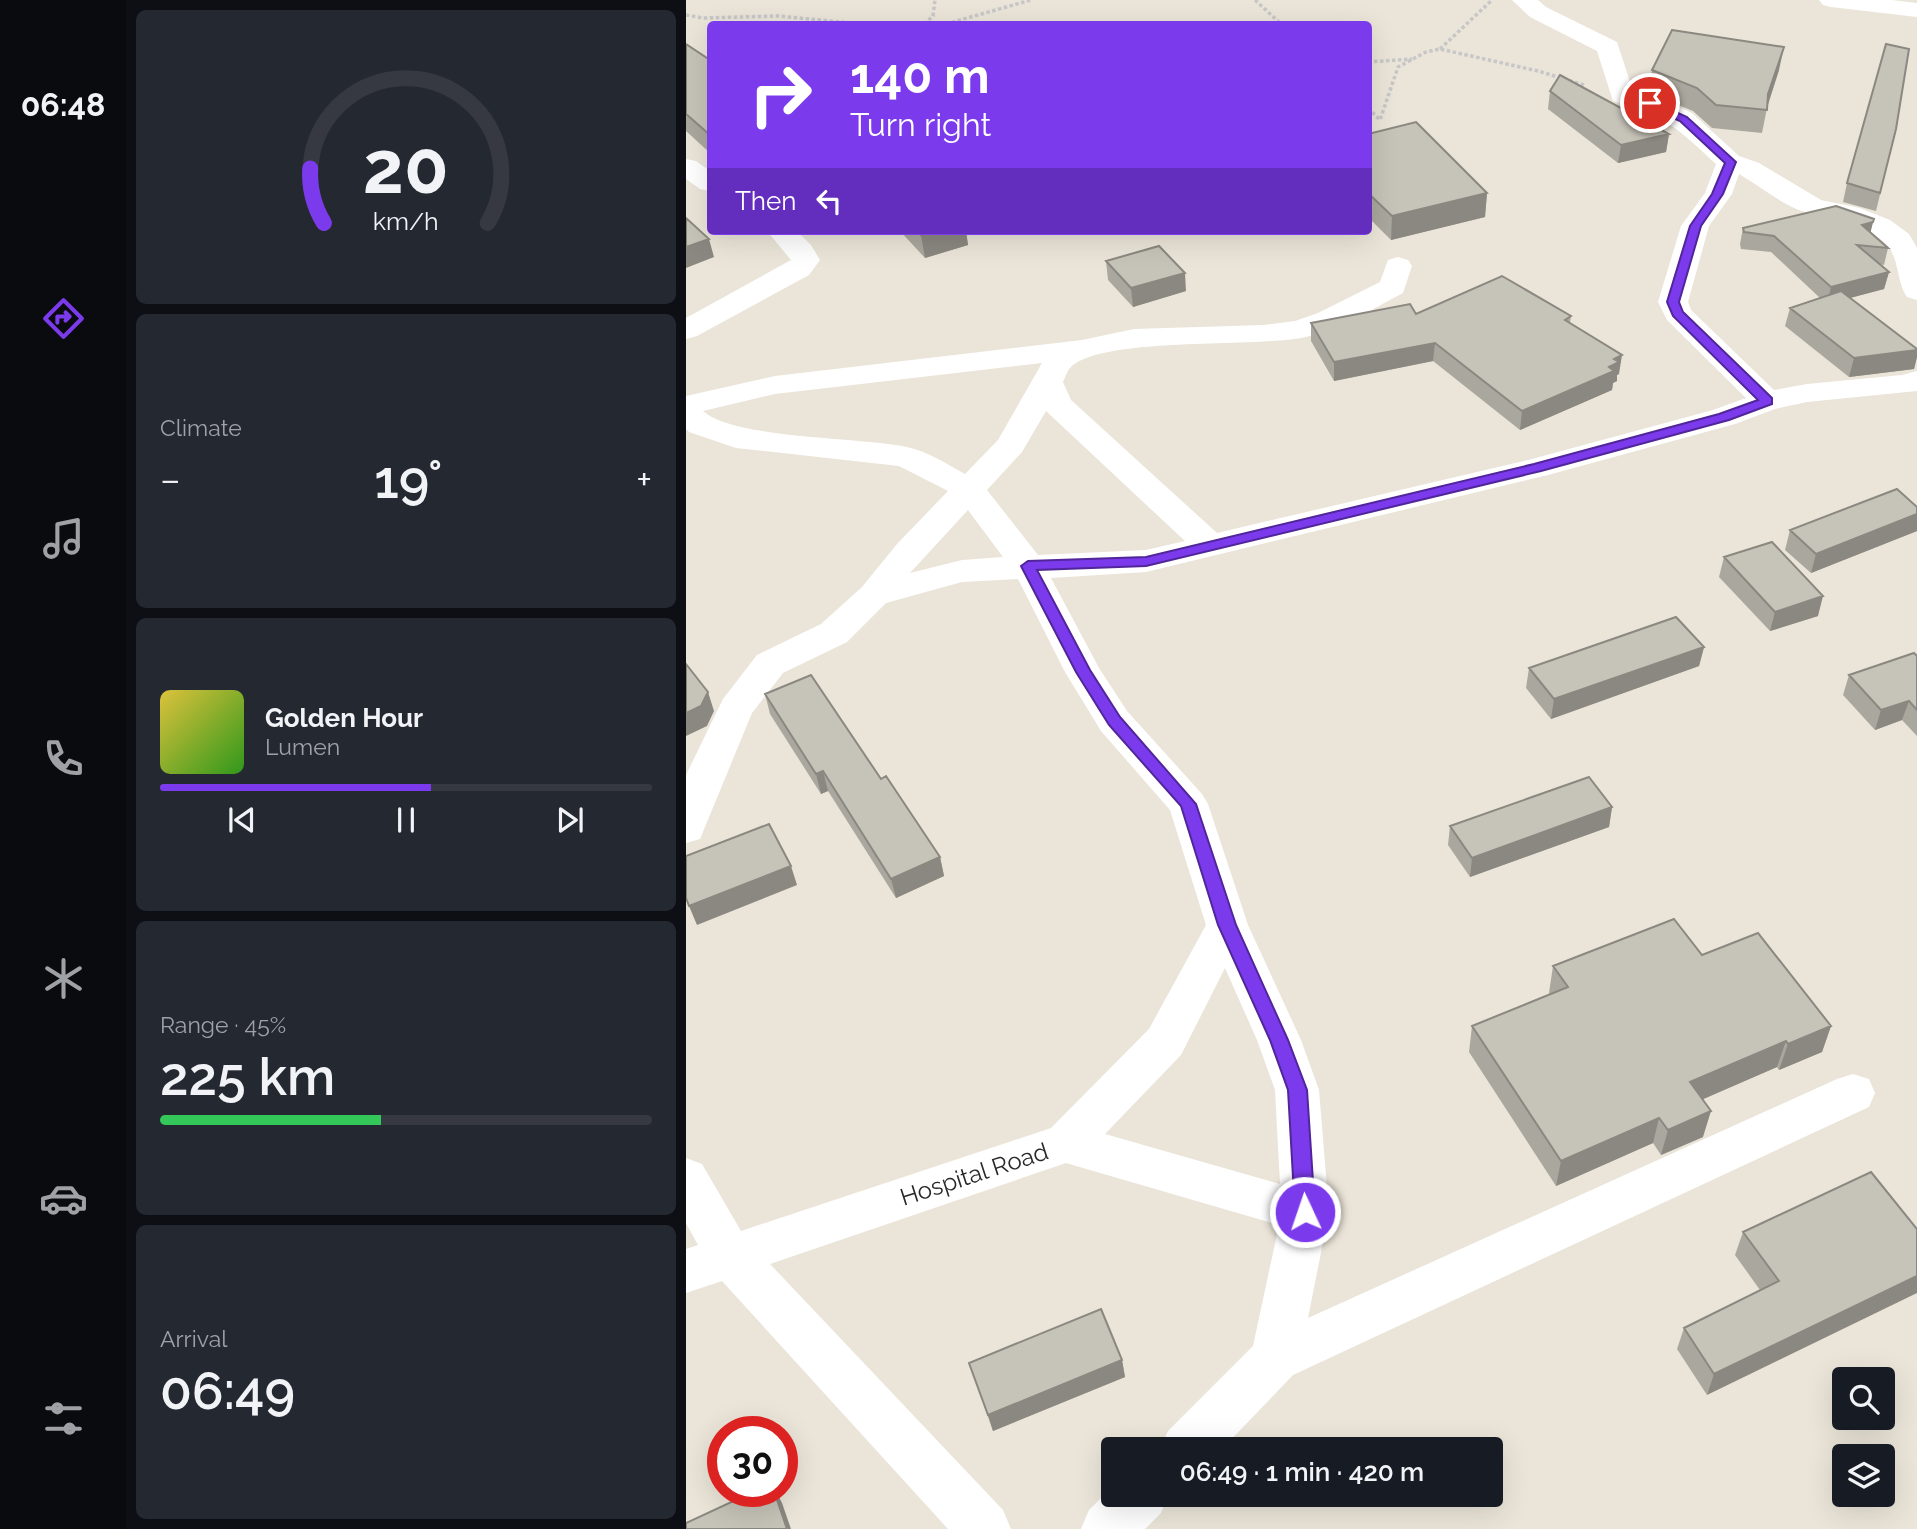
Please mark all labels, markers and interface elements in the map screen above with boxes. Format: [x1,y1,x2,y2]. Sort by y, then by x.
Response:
text: 140 m [850,47,990,104]
icon: right [735,49,826,140]
pin [1620,73,1680,133]
icon: arrive [1631,84,1669,122]
text: 06:48 [21,86,105,123]
text: Turn right [850,106,991,143]
text: 20 [363,125,449,210]
icon: left [810,182,848,220]
text: Then [735,186,796,216]
text: km/h [373,206,439,236]
icon: directions [39,294,88,343]
text: Climate [160,414,242,441]
text: 19° [374,449,442,510]
text: − [160,457,180,502]
text: + [636,457,652,502]
icon: music [39,514,88,563]
text: Golden Hour [265,703,423,733]
text: Lumen [265,733,340,760]
icon: phone [39,734,88,783]
icon: previous [223,801,261,839]
icon: pause [387,801,425,839]
icon: next [551,801,589,839]
icon: climate [39,954,88,1003]
text: Range · 45% [160,1011,286,1038]
text: 225 km [160,1046,335,1107]
street label: Hospital Road [896,1136,1052,1212]
icon: car [39,1174,88,1223]
position arrow [1268,1175,1342,1249]
text: Arrival [160,1325,227,1352]
text: 06:49 [160,1360,295,1421]
map controls [1832,1367,1895,1507]
button: search [1832,1367,1895,1430]
icon: filters [39,1394,88,1443]
speed limit sign: 30 [707,1416,798,1507]
button: layers [1832,1444,1895,1507]
text: 06:49 · 1 min · 420 m [1180,1457,1424,1487]

